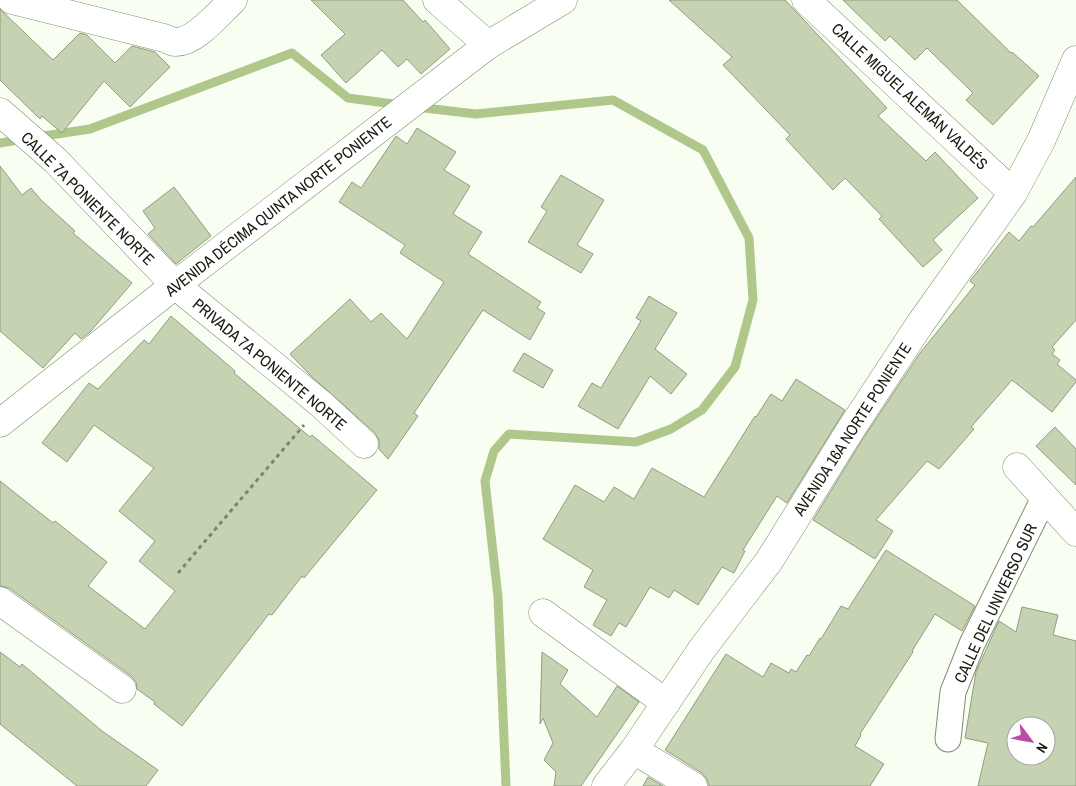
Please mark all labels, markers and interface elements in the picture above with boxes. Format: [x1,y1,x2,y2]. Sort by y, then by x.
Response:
street label: CALLE MIGUEL ALEMÁN VALDÉS [827,18,993,175]
street label: AVENIDA DÉCIMA QUINTA NORTE PONIENTE [160,111,396,302]
street label: CALLE 7A PONIENTE NORTE [16,126,160,270]
street label: PRIVADA 7A PONIENTE NORTE [188,293,352,435]
street label: AVENIDA 16A NORTE PONIENTE [787,338,916,521]
street label: CALLE DEL UNIVERSO SUR [948,519,1042,686]
north arrow [1006,716,1056,766]
text: N [1032,740,1052,756]

